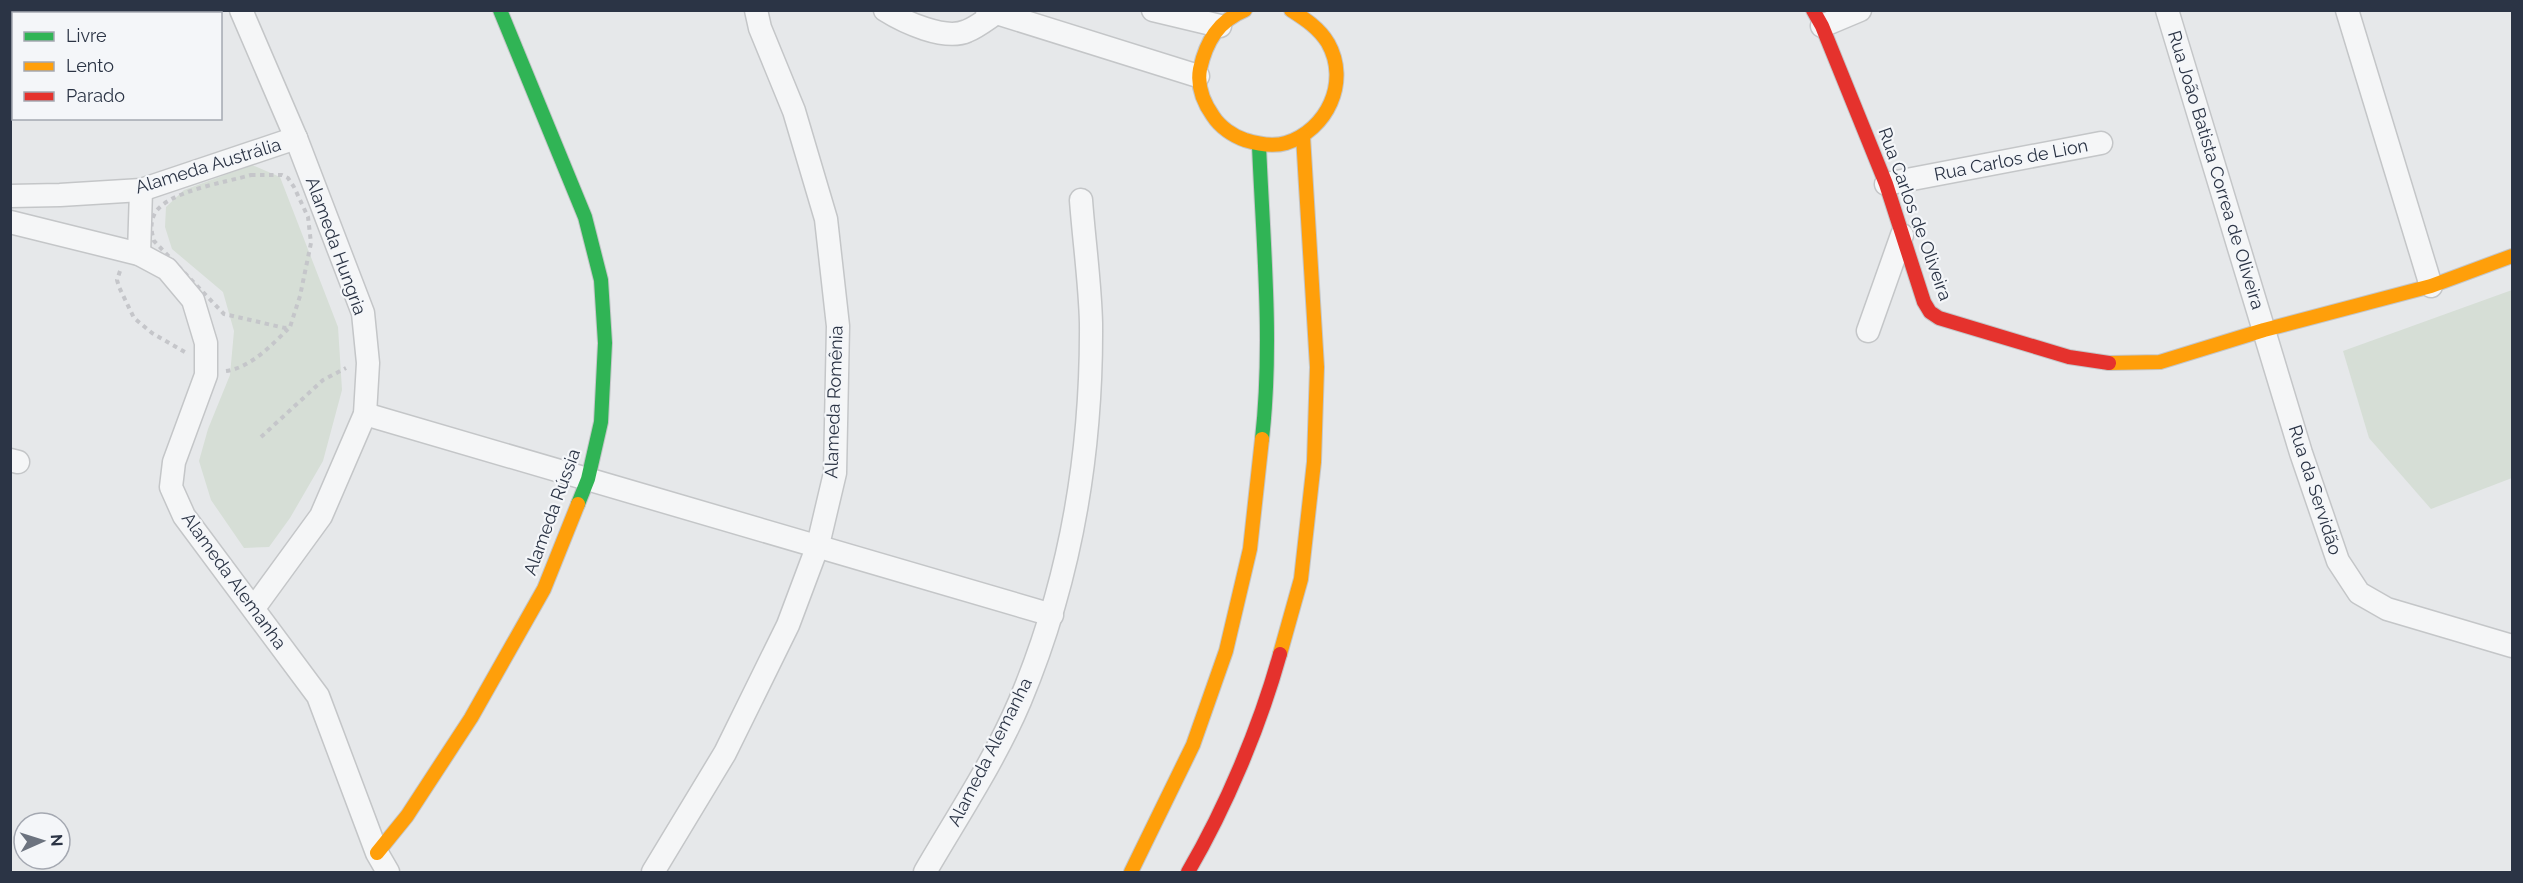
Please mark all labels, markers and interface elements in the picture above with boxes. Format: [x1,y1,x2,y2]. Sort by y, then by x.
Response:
legend [12,12,222,120]
text: Livre [66,25,107,46]
street label: Rua João Batista Correa de Oliveira [2164,28,2269,312]
text: Lento [66,55,114,76]
text: Parado [66,85,125,106]
street label: Rua Carlos de Oliveira [1874,124,1957,303]
street label: Alameda Austrália [133,133,283,198]
street label: Rua Carlos de Lion [1932,134,2089,185]
street label: Alameda Hungria [302,174,371,318]
street label: Alameda Romênia [820,325,847,479]
street label: Rua da Servidão [2285,422,2346,558]
street label: Alameda Rússia [519,446,584,578]
street label: Alameda Alemanha [178,508,291,653]
street label: Alameda Alemanha [943,674,1036,830]
north arrow [12,811,72,871]
text: N [47,834,66,847]

